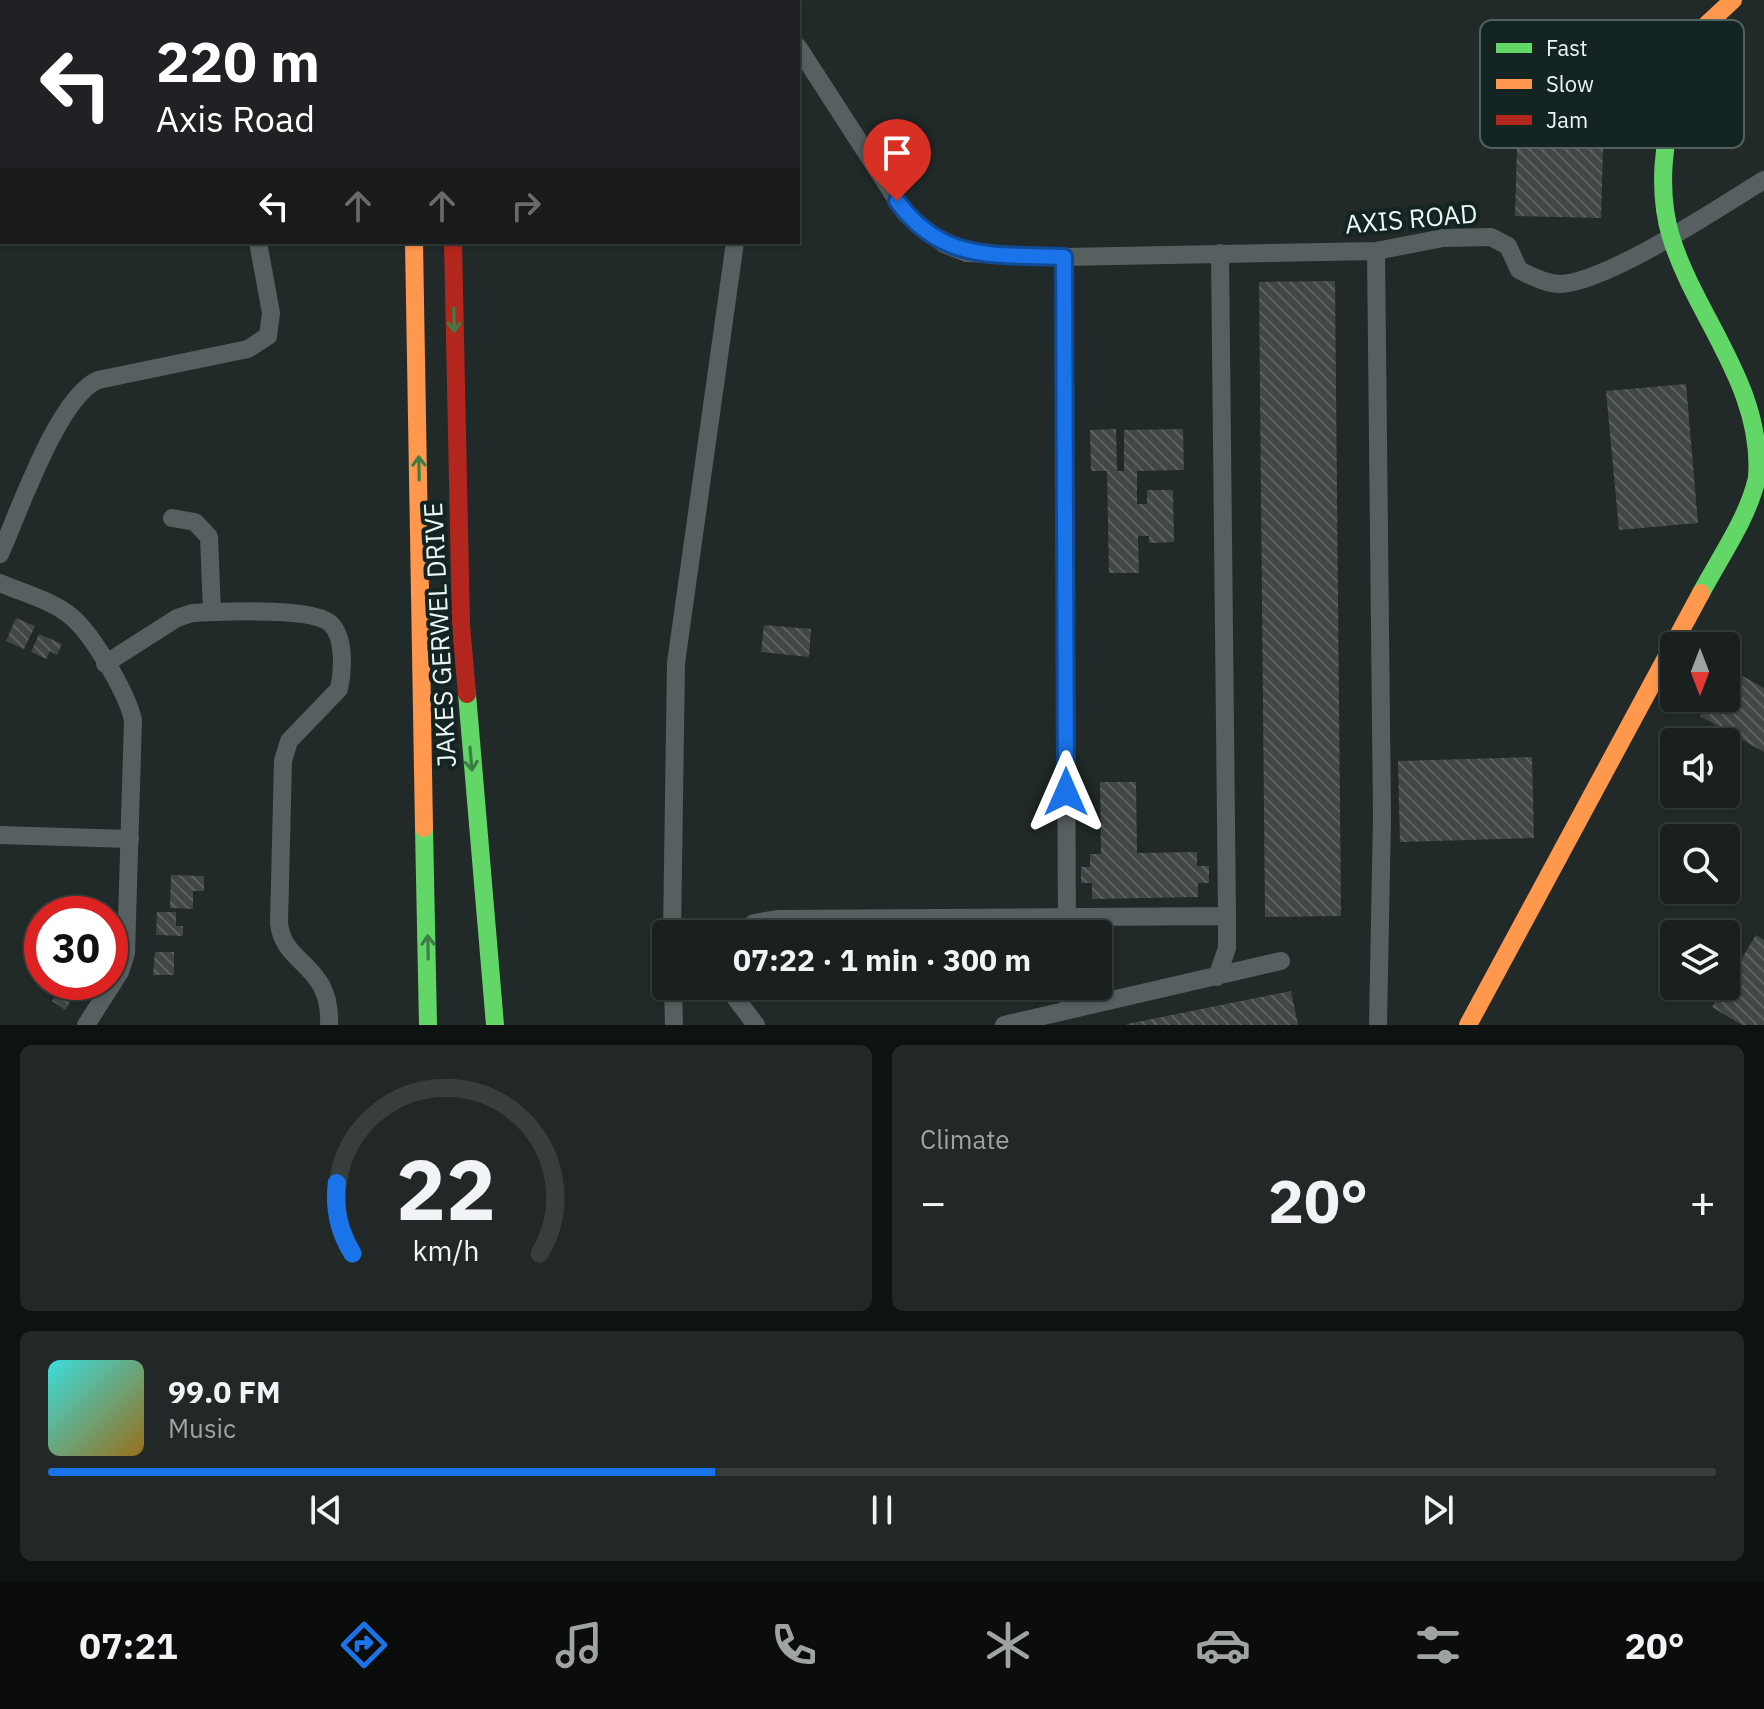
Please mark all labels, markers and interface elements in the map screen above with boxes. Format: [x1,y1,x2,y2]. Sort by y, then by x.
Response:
legend [1480,20,1744,148]
text: 220 m [156,25,320,97]
icon: left [24,32,128,136]
text: Fast [1546,33,1587,62]
text: Slow [1546,69,1594,98]
text: Axis Road [156,95,315,142]
text: Jam [1546,105,1588,134]
pin [863,119,931,201]
icon: arrive [875,131,919,175]
icon: left [252,184,296,228]
icon: ahead [336,184,380,228]
icon: ahead [420,184,464,228]
icon: right [504,184,548,228]
street label: AXIS ROAD [1343,195,1479,241]
one-way arrow [447,306,462,333]
one-way arrow [411,455,426,482]
street label: JAKES GERWEL DRIVE [415,502,463,768]
north arrow [1660,632,1740,712]
map controls [1660,632,1740,1000]
button: sound [1660,728,1740,808]
one-way arrow [464,745,479,772]
position arrow [1024,750,1108,834]
button: search [1660,824,1740,904]
speed limit sign: 30 [24,896,128,1000]
button: layers [1660,920,1740,1000]
one-way arrow [421,934,436,961]
text: 07:22 · 1 min · 300 m [733,940,1031,979]
text: Climate [920,1122,1010,1156]
text: 22 [396,1135,496,1243]
text: 20° [1268,1161,1368,1240]
text: − [920,1173,946,1230]
text: + [1690,1173,1716,1230]
text: km/h [412,1232,480,1269]
text: 99.0 FM [168,1372,281,1411]
text: Music [168,1411,236,1445]
icon: previous [304,1488,348,1532]
icon: pause [860,1488,904,1532]
icon: next [1416,1488,1460,1532]
icon: directions [336,1617,392,1673]
icon: music [551,1617,607,1673]
icon: phone [766,1617,822,1673]
icon: climate [980,1617,1036,1673]
icon: car [1195,1617,1251,1673]
icon: filters [1410,1617,1466,1673]
text: 07:21 [79,1622,178,1669]
text: 20° [1624,1622,1685,1669]

